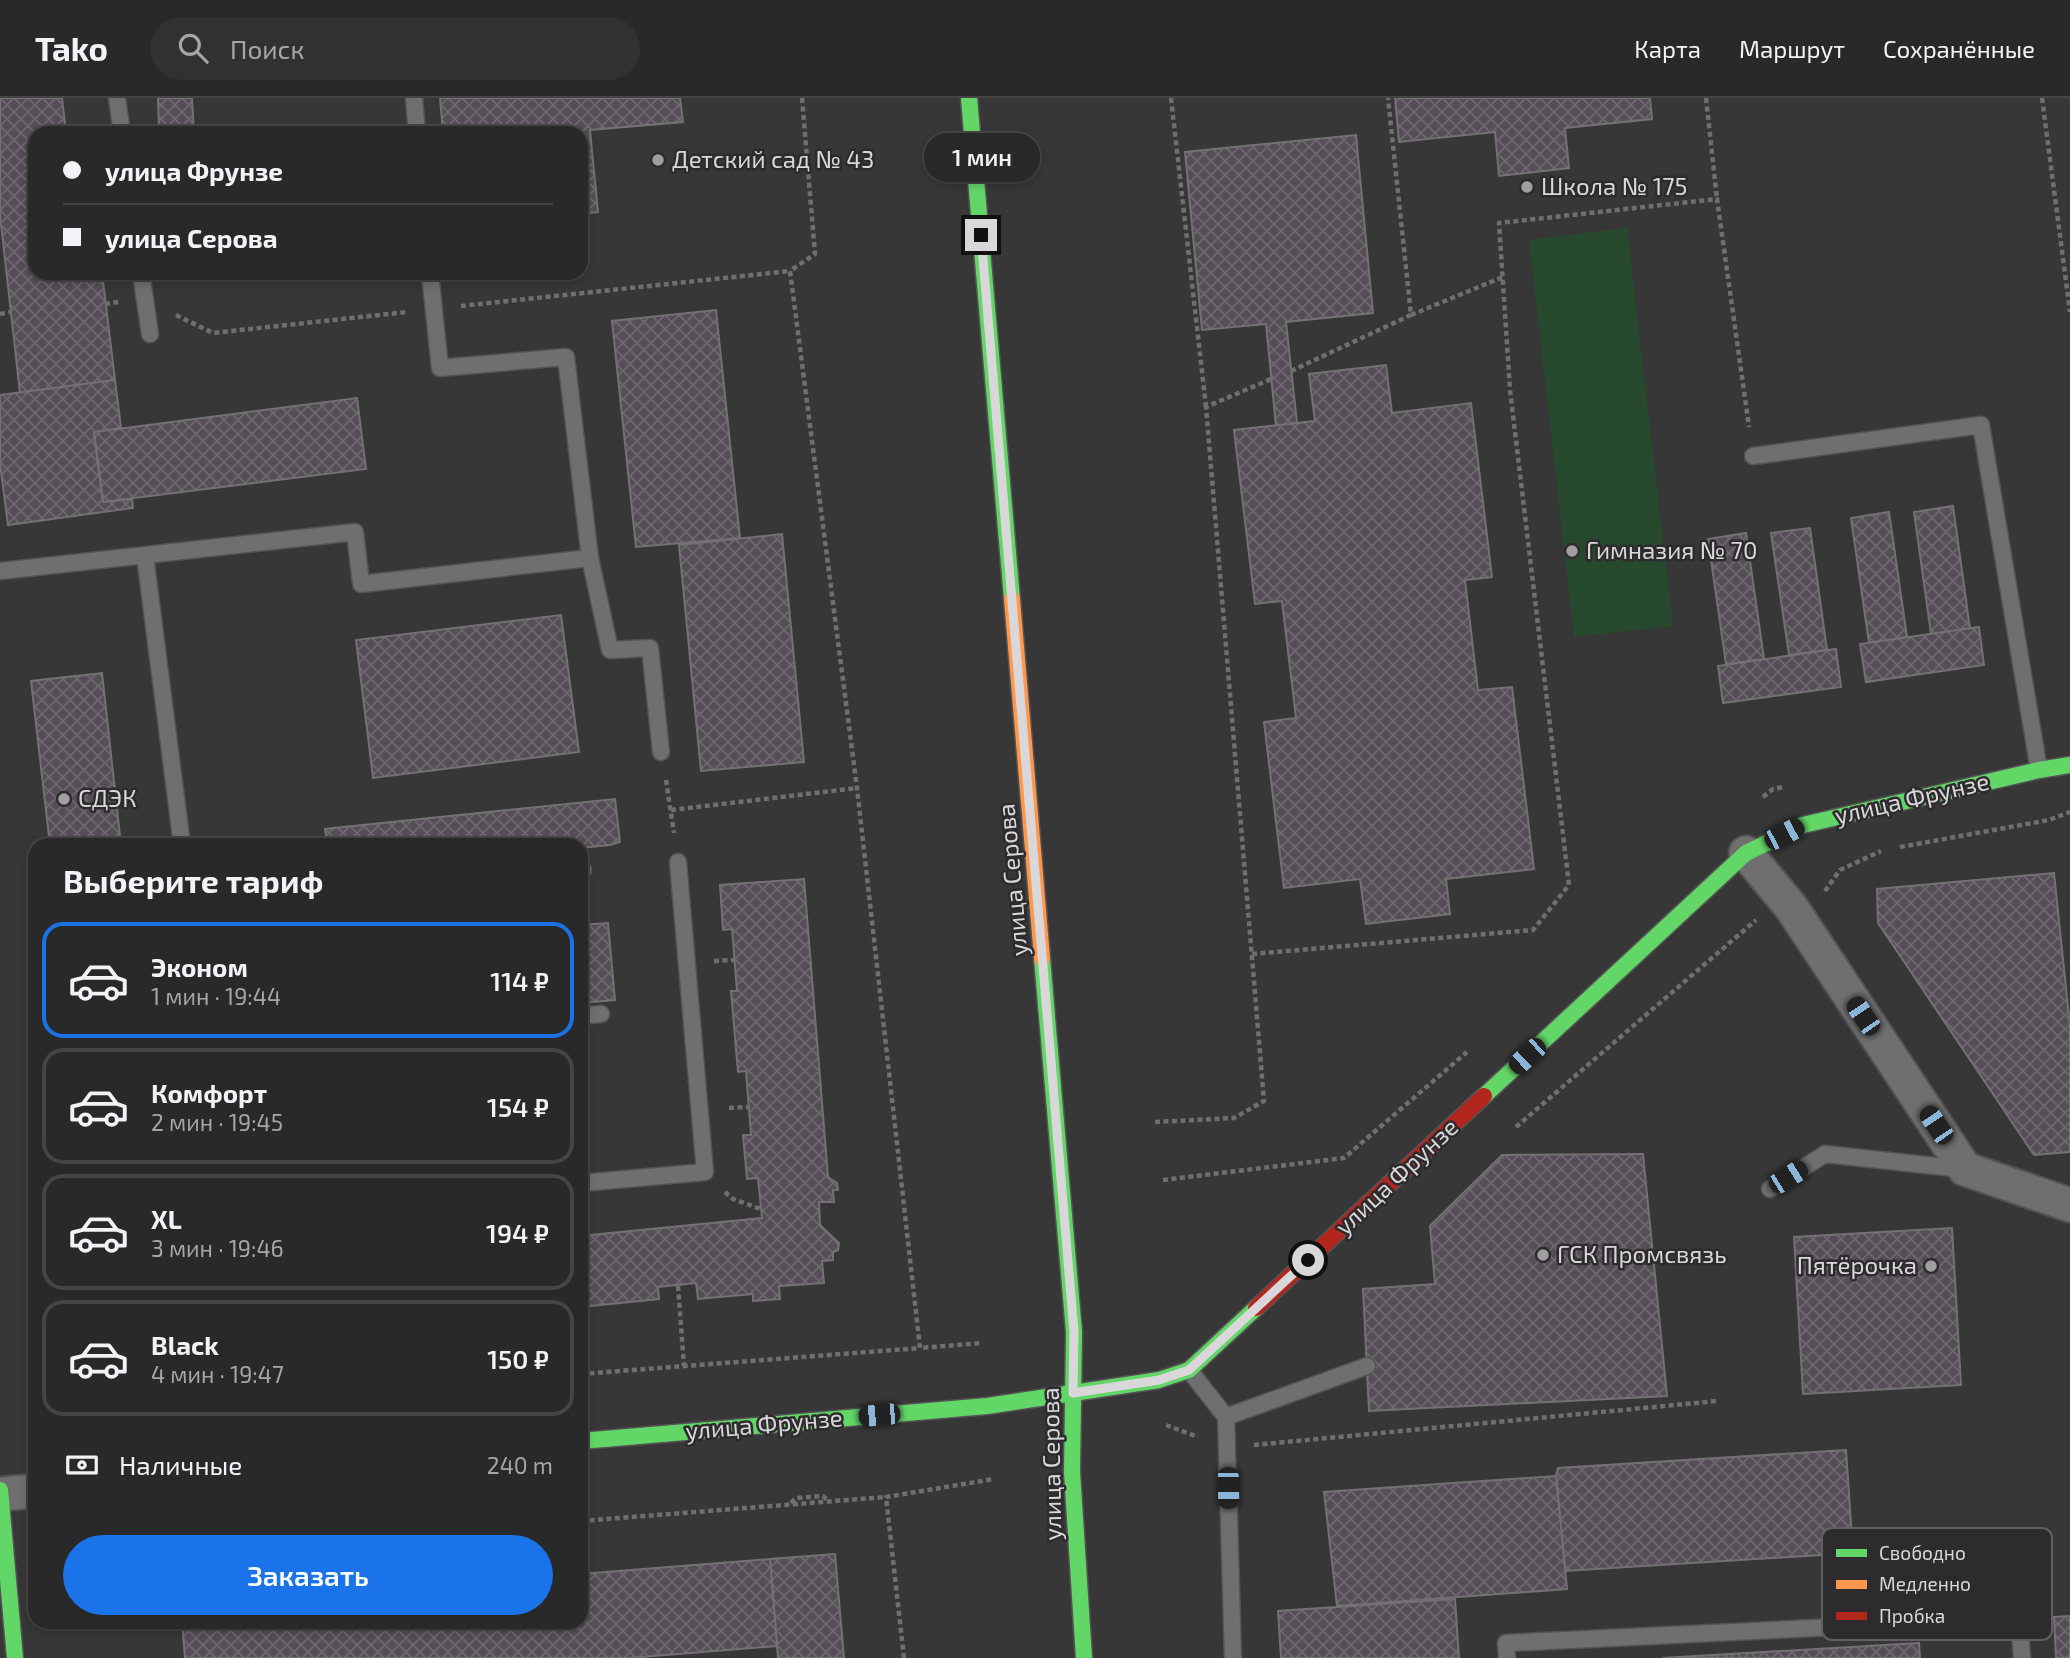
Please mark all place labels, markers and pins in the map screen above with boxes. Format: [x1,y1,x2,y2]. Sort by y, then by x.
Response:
place label: Детский сад № 43 [672,144,874,173]
marker: Детский сад № 43 [650,152,666,168]
place label: Школа № 175 [1541,171,1687,200]
marker: Школа № 175 [1519,179,1535,195]
place label: Гимназия № 70 [1586,535,1757,564]
marker: Гимназия № 70 [1564,543,1580,559]
place label: СДЭК [78,783,137,812]
marker: СДЭК [56,791,72,807]
place label: ГСК Промсвязь [1557,1239,1727,1268]
marker: ГСК Промсвязь [1535,1247,1551,1263]
place label: Пятёрочка [1797,1250,1917,1279]
marker: Пятёрочка [1923,1258,1939,1274]

